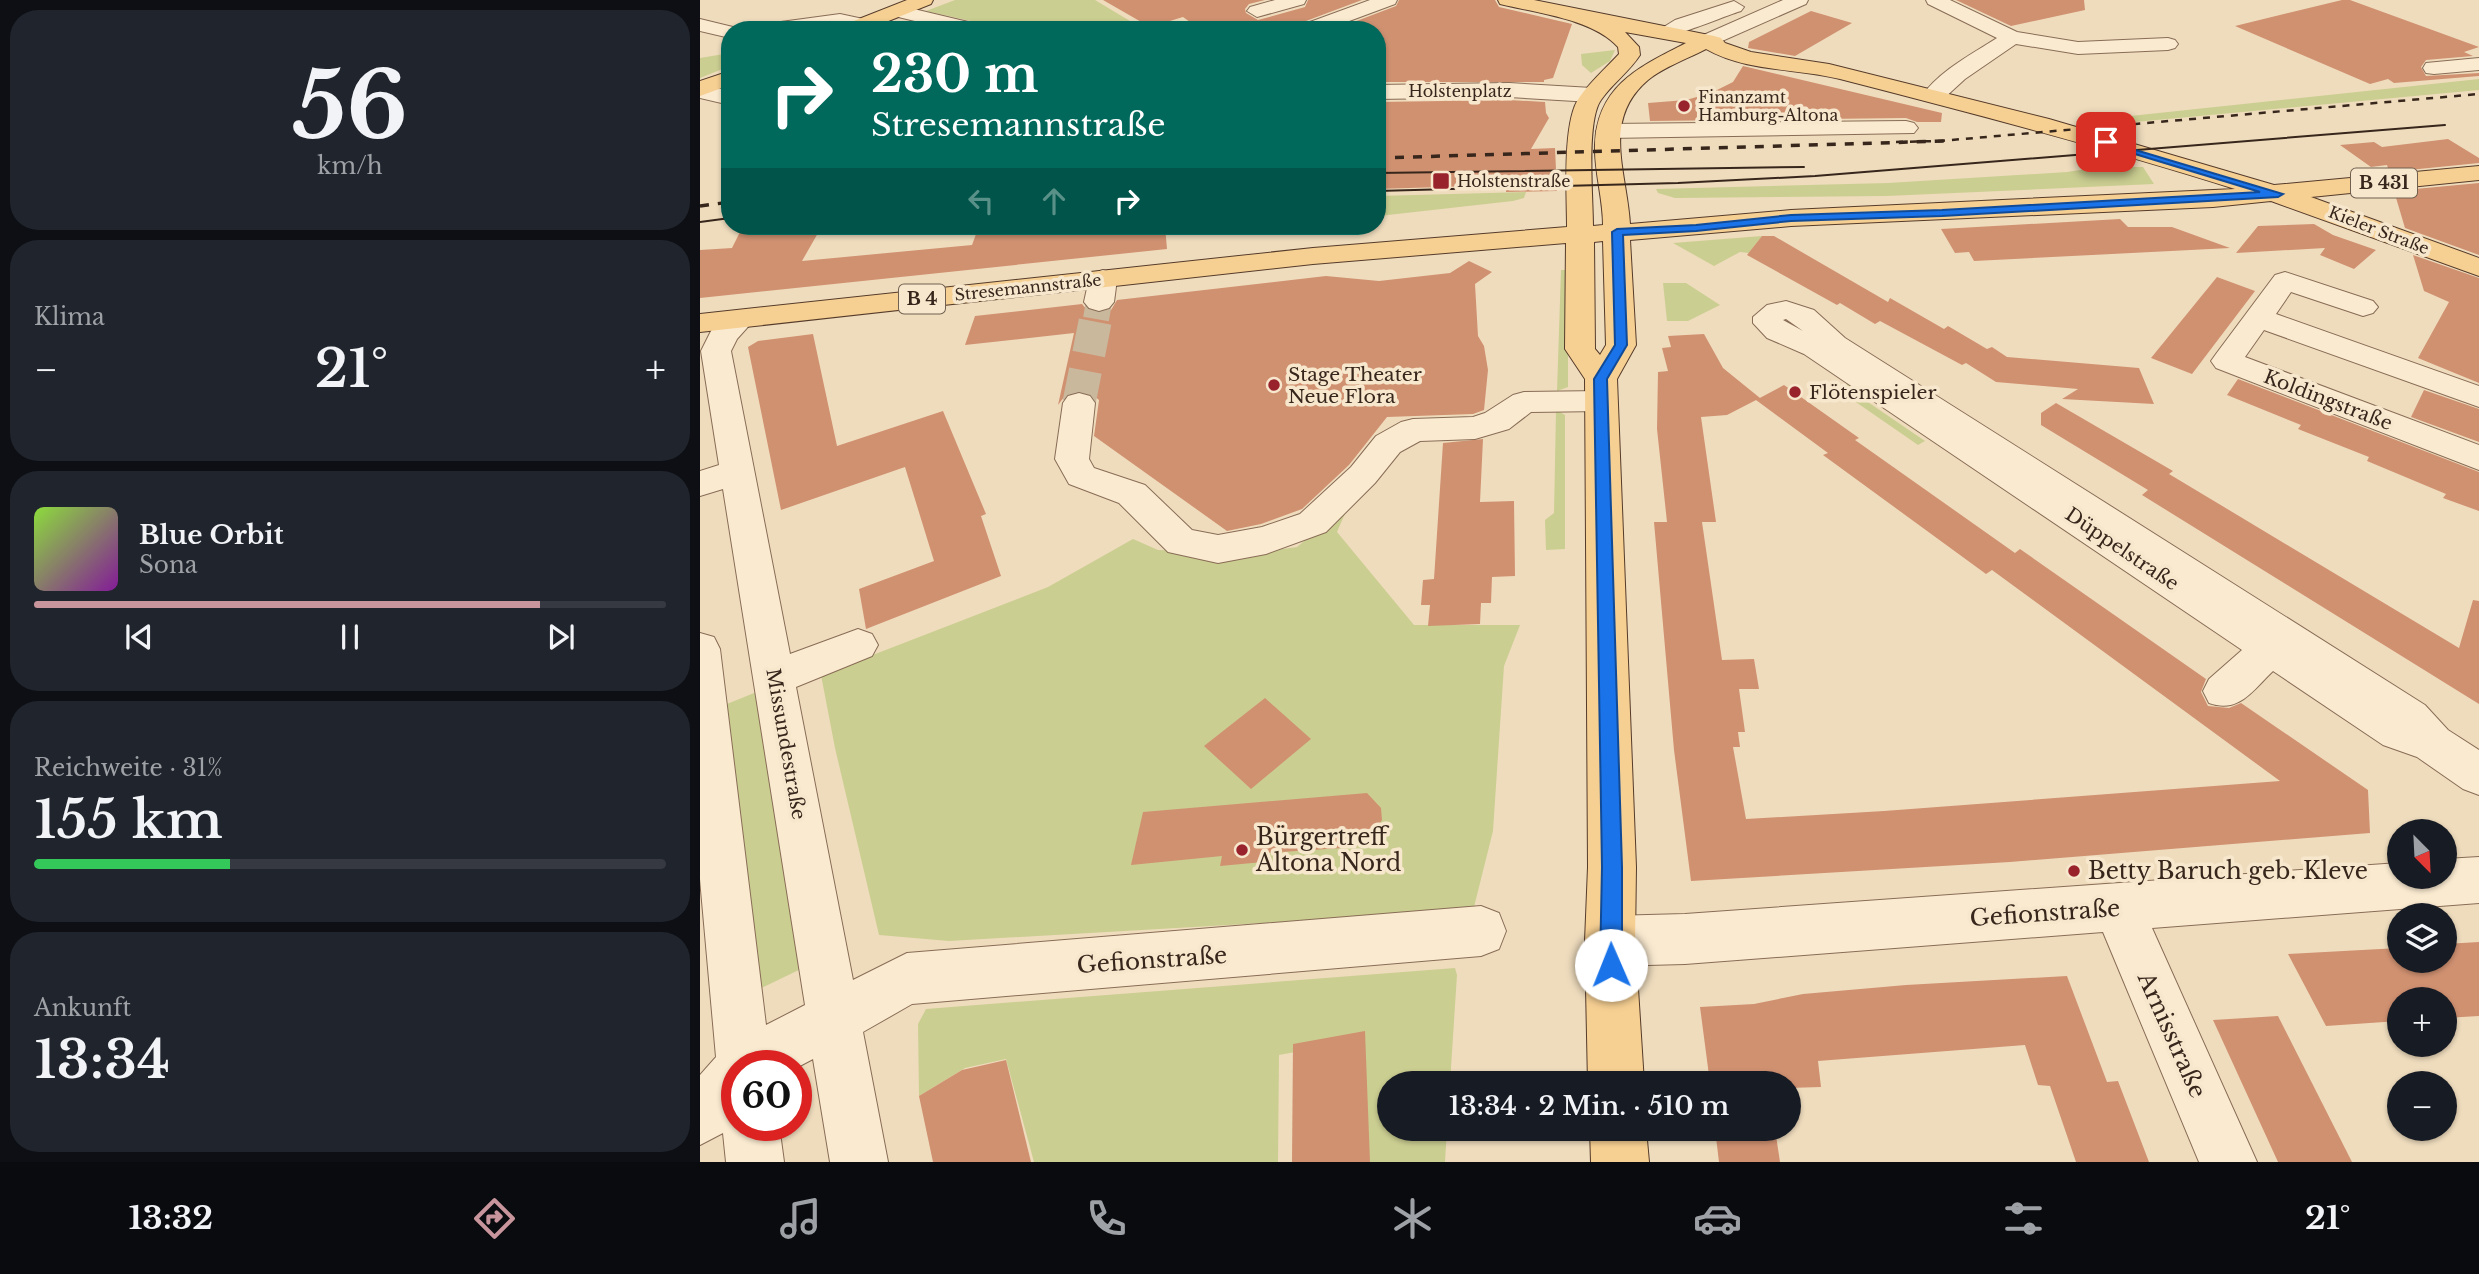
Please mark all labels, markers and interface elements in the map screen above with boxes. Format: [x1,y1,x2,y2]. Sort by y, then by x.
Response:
text: 230 m [871,44,1038,105]
icon: right [756,49,847,140]
text: 56 [292,50,408,163]
street label: Holstenplatz [1408,81,1512,101]
place label: Finanzamt Hamburg-Altona [1698,87,1838,125]
marker: Finanzamt Hamburg-Altona [1676,98,1692,114]
text: Stresemannstraße [871,105,1166,145]
pin [2076,112,2136,172]
icon: arrive [2087,123,2125,161]
text: km/h [317,152,383,180]
road number: B 431 [2351,168,2417,198]
marker: Holstenstraße [1431,171,1451,191]
place label: Holstenstraße [1457,171,1570,191]
icon: left [962,182,1000,220]
icon: ahead [1035,182,1073,220]
icon: right [1108,182,1146,220]
street label: Kieler Straße [2326,202,2432,258]
street label: Stresemannstraße [954,269,1102,305]
road number: B 4 [899,284,945,314]
text: Klima [34,303,105,331]
text: 21° [315,337,388,401]
text: − [34,346,58,393]
text: + [645,346,666,393]
place label: Stage Theater Neue Flora [1288,363,1422,408]
street label: Koldingstraße [2260,365,2396,435]
marker: Stage Theater Neue Flora [1266,377,1282,393]
place label: Flötenspieler [1809,381,1937,404]
marker: Flötenspieler [1787,384,1803,400]
street label: Düppelstraße [2061,503,2183,595]
text: Blue Orbit [139,519,284,551]
text: Sona [139,551,197,579]
icon: previous [120,618,158,656]
icon: pause [331,618,369,656]
icon: next [542,618,580,656]
street label: Missundestraße [761,667,811,821]
text: Reichweite · 31% [34,754,222,782]
text: 155 km [34,788,223,852]
north arrow [2387,819,2457,889]
map controls [2387,819,2457,1141]
place label: Bürgertreff Altona Nord [1255,823,1401,877]
marker: Bürgertreff Altona Nord [1234,842,1250,858]
place label: Betty Baruch geb. Kleve [2088,857,2368,885]
marker: Betty Baruch geb. Kleve [2066,863,2082,879]
street label: Gefionstraße [1969,894,2121,932]
button: layers [2387,903,2457,973]
position arrow [1574,928,1648,1002]
street label: Gefionstraße [1076,941,1228,979]
street label: Arnisstraße [2131,967,2212,1102]
button: + [2387,987,2457,1057]
text: Ankunft [34,994,131,1022]
text: 13:34 [34,1028,170,1092]
speed limit sign: 60 [721,1050,812,1141]
button: − [2387,1071,2457,1141]
text: 13:34 · 2 Min. · 510 m [1449,1090,1729,1122]
icon: directions [470,1194,519,1243]
icon: music [776,1194,825,1243]
icon: phone [1082,1194,1131,1243]
icon: climate [1388,1194,1437,1243]
icon: car [1693,1194,1742,1243]
icon: filters [1999,1194,2048,1243]
text: 13:32 [128,1198,213,1238]
text: 21° [2305,1198,2351,1238]

